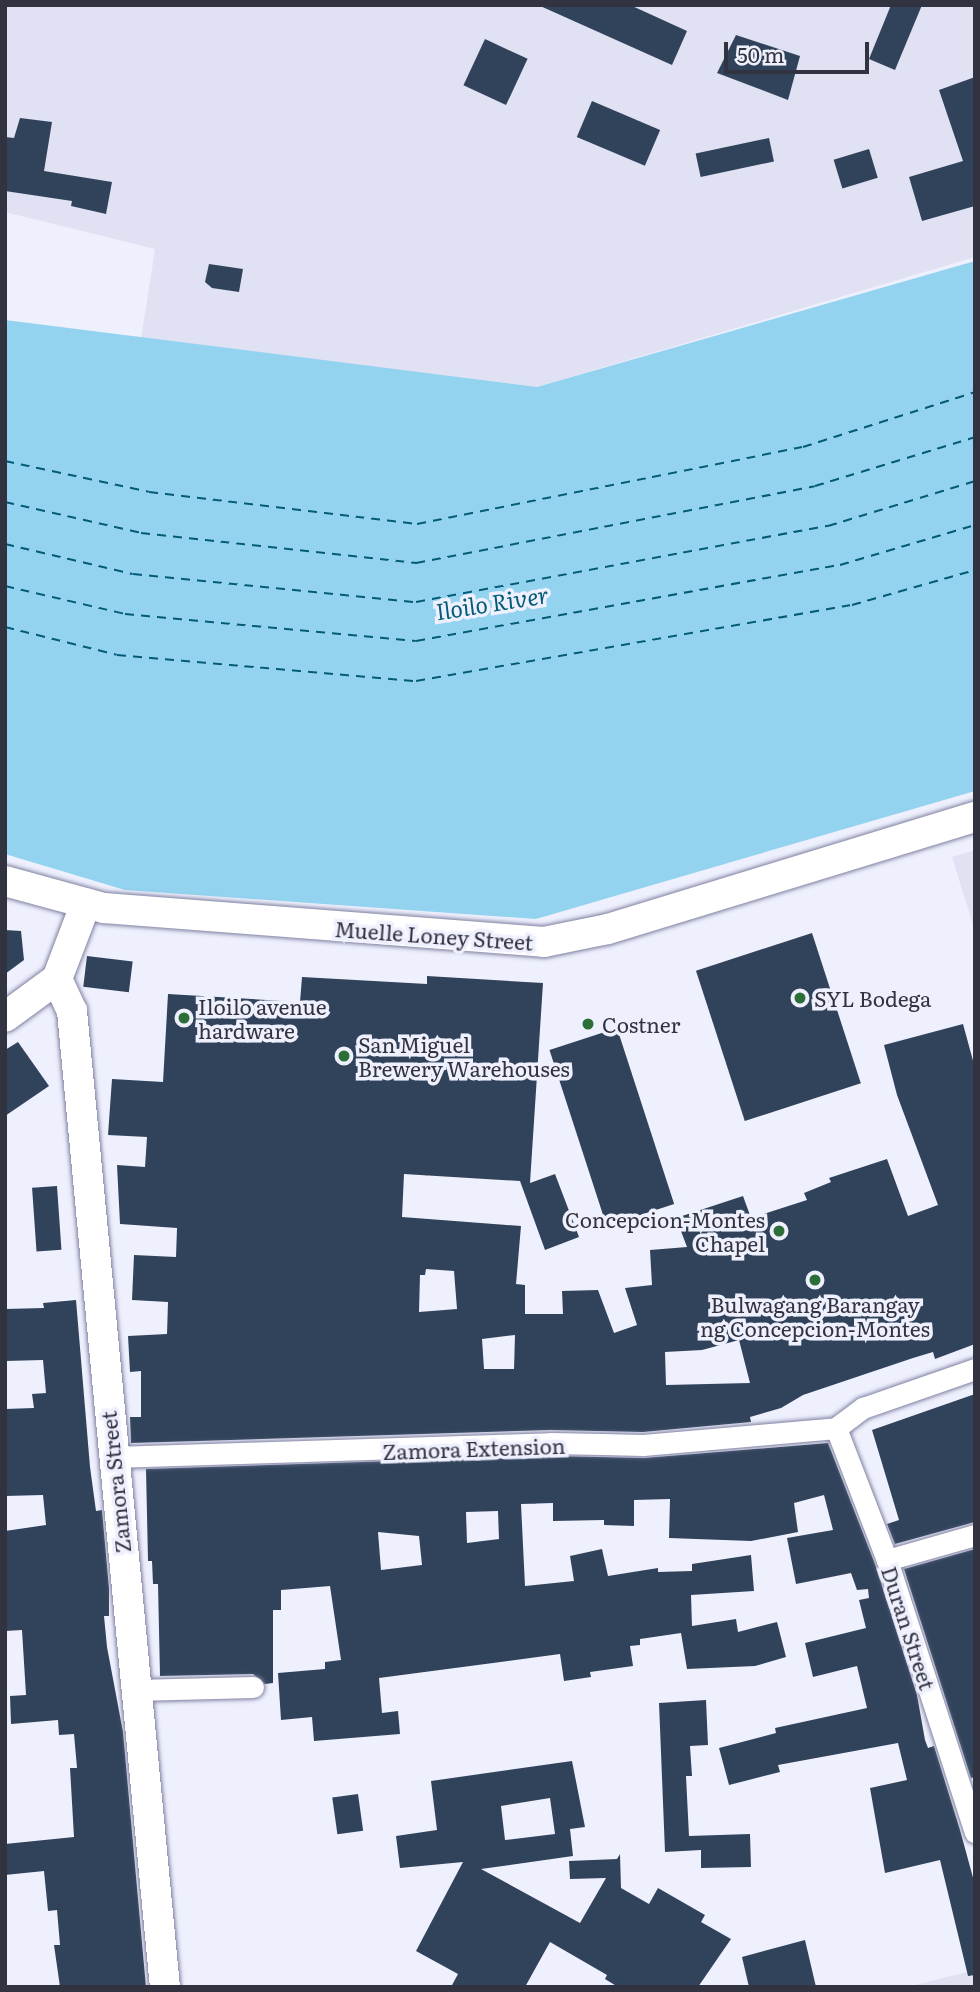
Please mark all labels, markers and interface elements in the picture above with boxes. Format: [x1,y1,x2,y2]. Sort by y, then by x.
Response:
scale bar [728,28,873,72]
text: 50 m [737,38,784,69]
water label: Iloilo River [434,579,550,625]
street label: Muelle Loney Street [334,915,534,955]
place label: SYL Bodega [814,985,931,1011]
marker: SYL Bodega [792,990,808,1006]
place label: Iloilo avenue hardware [198,993,327,1043]
marker: Iloilo avenue hardware [176,1010,192,1026]
place label: Costner [602,1011,680,1037]
marker: Costner [580,1016,596,1032]
place label: San Miguel Brewery Warehouses [358,1031,570,1081]
marker: San Miguel Brewery Warehouses [336,1048,352,1064]
place label: Concepcion-Montes Chapel [565,1206,765,1256]
marker: Concepcion-Montes Chapel [771,1223,787,1239]
marker: Bulwagang Barangay ng Concepcion-Montes [807,1272,823,1288]
place label: Bulwagang Barangay ng Concepcion-Montes [700,1291,930,1341]
street label: Zamora Street [95,1410,135,1554]
street label: Zamora Extension [382,1432,566,1464]
street label: Duran Street [877,1563,941,1693]

